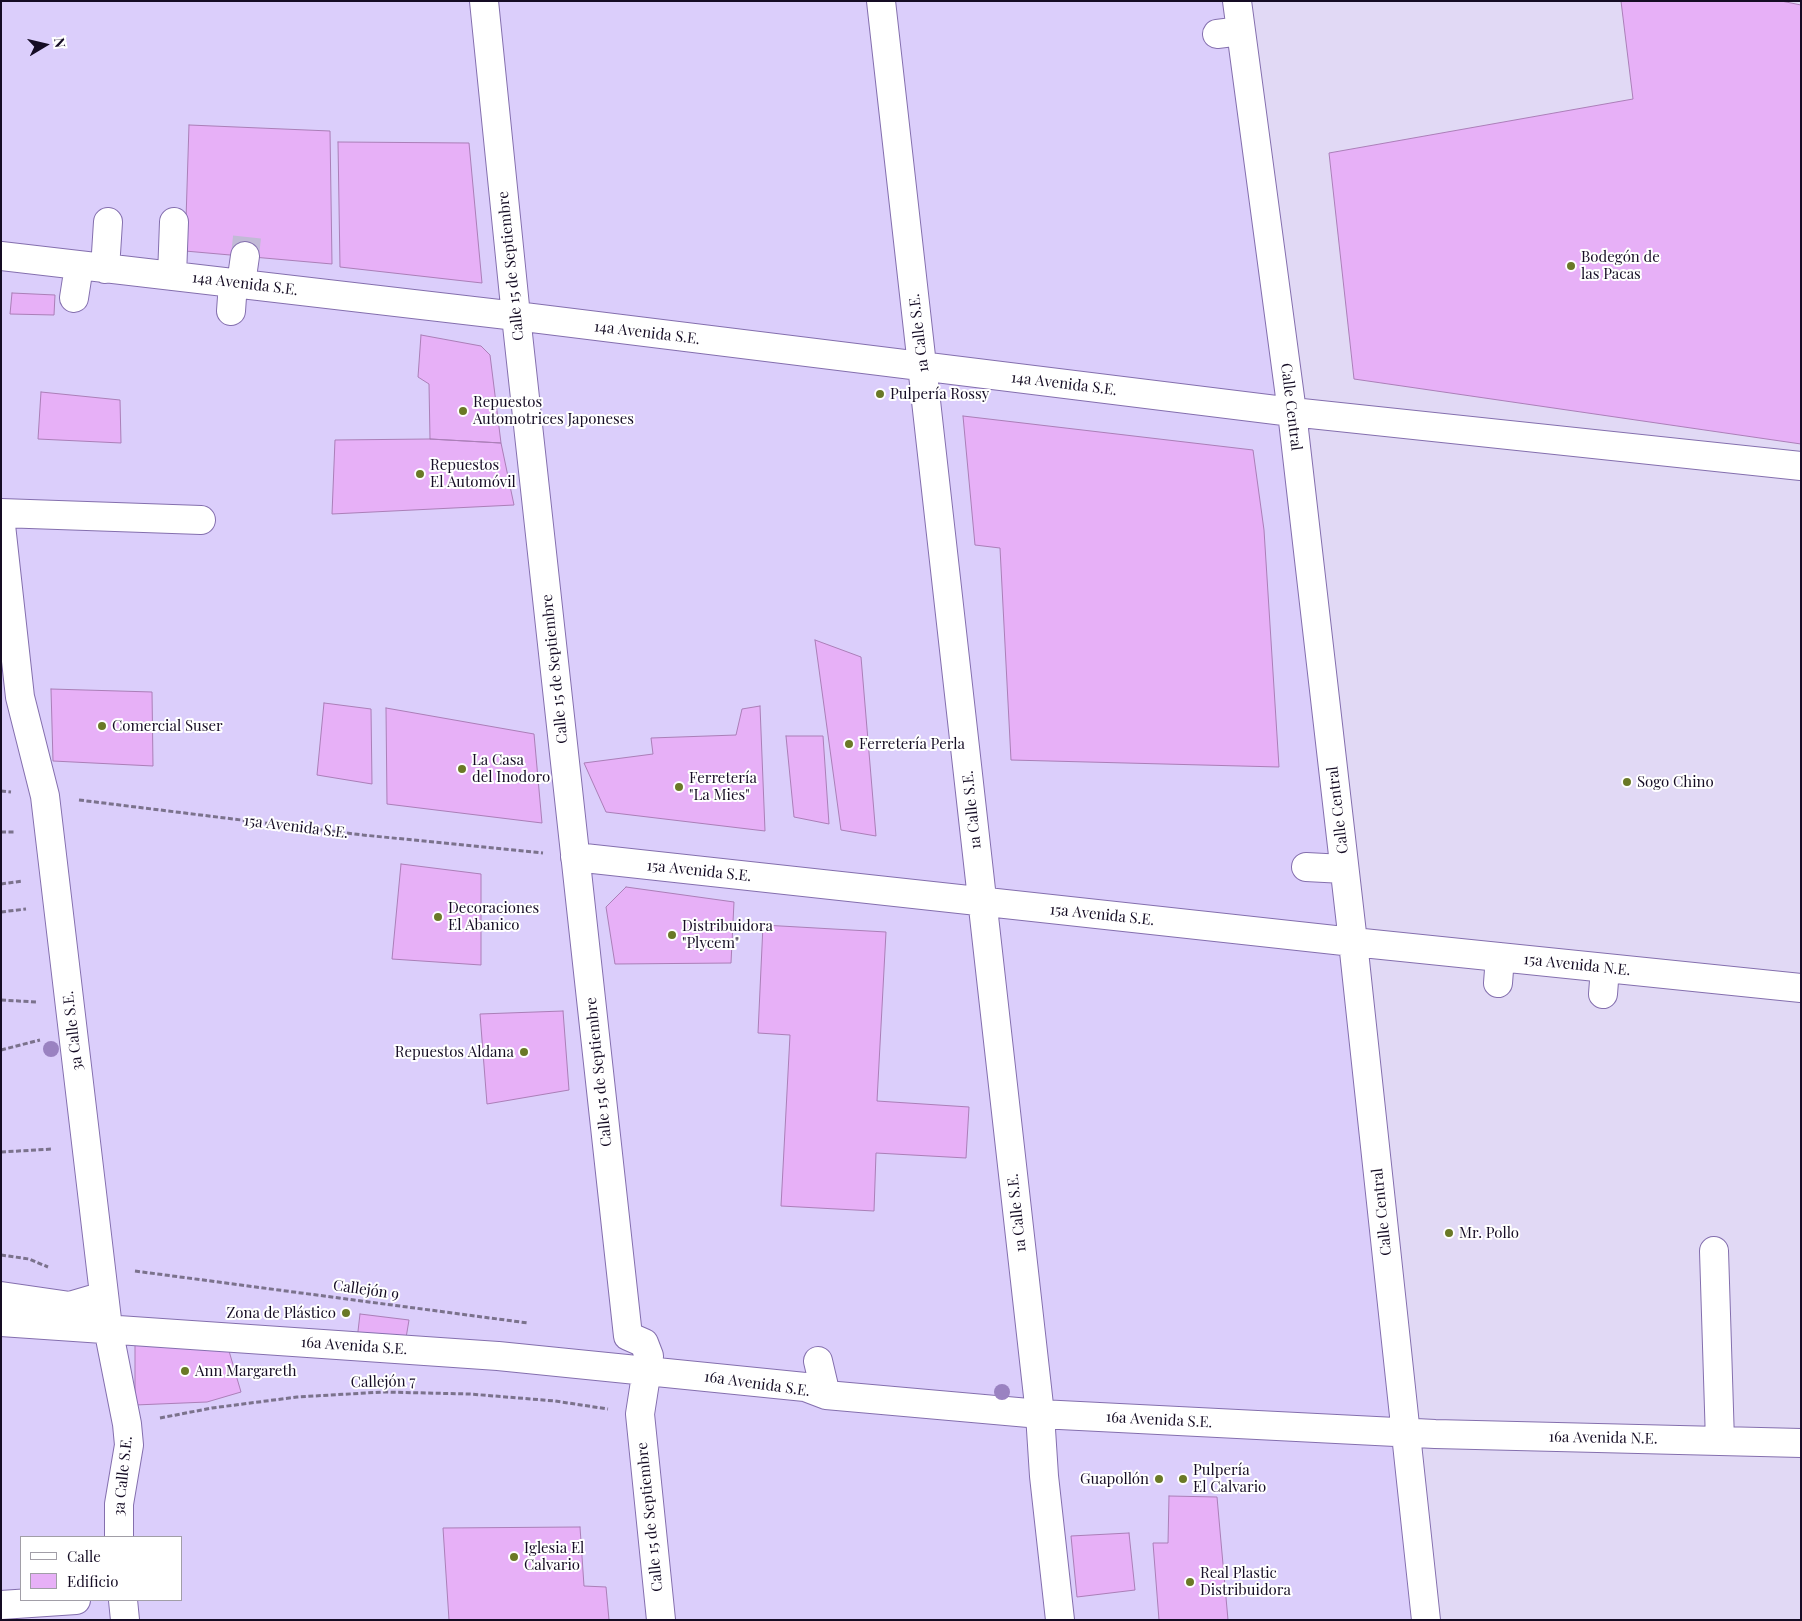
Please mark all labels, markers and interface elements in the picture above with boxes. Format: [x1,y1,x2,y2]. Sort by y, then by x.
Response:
north arrow [20,20,70,70]
text: N [50,36,70,49]
street label: Calle 15 de Septiembre [494,190,528,342]
place label: Bodegón de las Pacas [1581,248,1660,283]
marker: Bodegón de las Pacas [1565,260,1577,272]
street label: 14a Avenida S.E. [191,269,299,299]
street label: 1a Calle S.E. [905,293,933,373]
street label: 14a Avenida S.E. [593,318,701,348]
street label: Calle Central [1277,362,1305,452]
street label: 14a Avenida S.E. [1010,369,1118,399]
place label: Pulpería Rossy [890,385,989,403]
marker: Pulpería Rossy [874,388,886,400]
place label: Repuestos Automotrices Japoneses [473,393,634,428]
marker: Repuestos Automotrices Japoneses [457,405,469,417]
place label: Repuestos El Automóvil [430,456,516,491]
marker: Repuestos El Automóvil [414,468,426,480]
street label: Calle 15 de Septiembre [538,593,572,745]
place label: Comercial Suser [112,717,223,735]
marker: Comercial Suser [96,720,108,732]
place label: Ferretería Perla [859,735,965,753]
marker: Ferretería Perla [843,738,855,750]
place label: La Casa del Inodoro [472,751,550,786]
marker: La Casa del Inodoro [456,763,468,775]
street label: Calle Central [1324,765,1352,855]
place label: Ferretería "La Mies" [689,769,757,804]
street label: 1a Calle S.E. [959,770,985,850]
place label: Sogo Chino [1637,773,1714,791]
marker: Sogo Chino [1621,776,1633,788]
marker: Ferretería "La Mies" [673,781,685,793]
street label: 15a Avenida S.E. [243,812,349,842]
street label: 15a Avenida S.E. [646,857,752,885]
place label: Decoraciones El Abanico [448,899,539,934]
street label: 15a Avenida S.E. [1049,901,1155,929]
marker: Decoraciones El Abanico [432,911,444,923]
place label: Distribuidora "Plycem" [682,917,773,952]
marker: Distribuidora "Plycem" [666,929,678,941]
street label: 15a Avenida N.E. [1523,950,1631,980]
street label: 3a Calle S.E. [59,990,87,1072]
street label: Calle 15 de Septiembre [582,996,616,1148]
place label: Repuestos Aldana [395,1043,514,1061]
marker: Repuestos Aldana [518,1046,530,1058]
street label: Calle Central [1368,1167,1396,1257]
street label: 1a Calle S.E. [1004,1173,1030,1253]
place label: Mr. Pollo [1459,1224,1519,1242]
marker: Mr. Pollo [1443,1227,1455,1239]
street label: Callejón 9 [332,1276,400,1304]
place label: Zona de Plástico [226,1304,336,1322]
marker: Zona de Plástico [340,1307,352,1319]
street label: 16a Avenida S.E. [300,1333,408,1359]
place label: Ann Margareth [195,1362,297,1380]
marker: Ann Margareth [179,1365,191,1377]
street label: 16a Avenida S.E. [703,1368,811,1400]
street label: Callejón 7 [350,1372,416,1392]
street label: 16a Avenida S.E. [1105,1408,1213,1432]
street label: 16a Avenida N.E. [1548,1428,1658,1448]
street label: 3a Calle S.E. [110,1435,136,1517]
street label: Calle 15 de Septiembre [633,1441,667,1593]
place label: Pulpería El Calvario [1193,1461,1266,1496]
place label: Guapollón [1080,1470,1149,1488]
marker: Guapollón [1153,1473,1165,1485]
marker: Pulpería El Calvario [1177,1473,1189,1485]
legend [20,1536,182,1601]
place label: Iglesia El Calvario [524,1539,584,1574]
text: Calle [67,1546,101,1566]
marker: Iglesia El Calvario [508,1551,520,1563]
place label: Real Plastic Distribuidora [1200,1564,1291,1599]
text: Edificio [67,1571,118,1591]
marker: Real Plastic Distribuidora [1184,1576,1196,1588]

